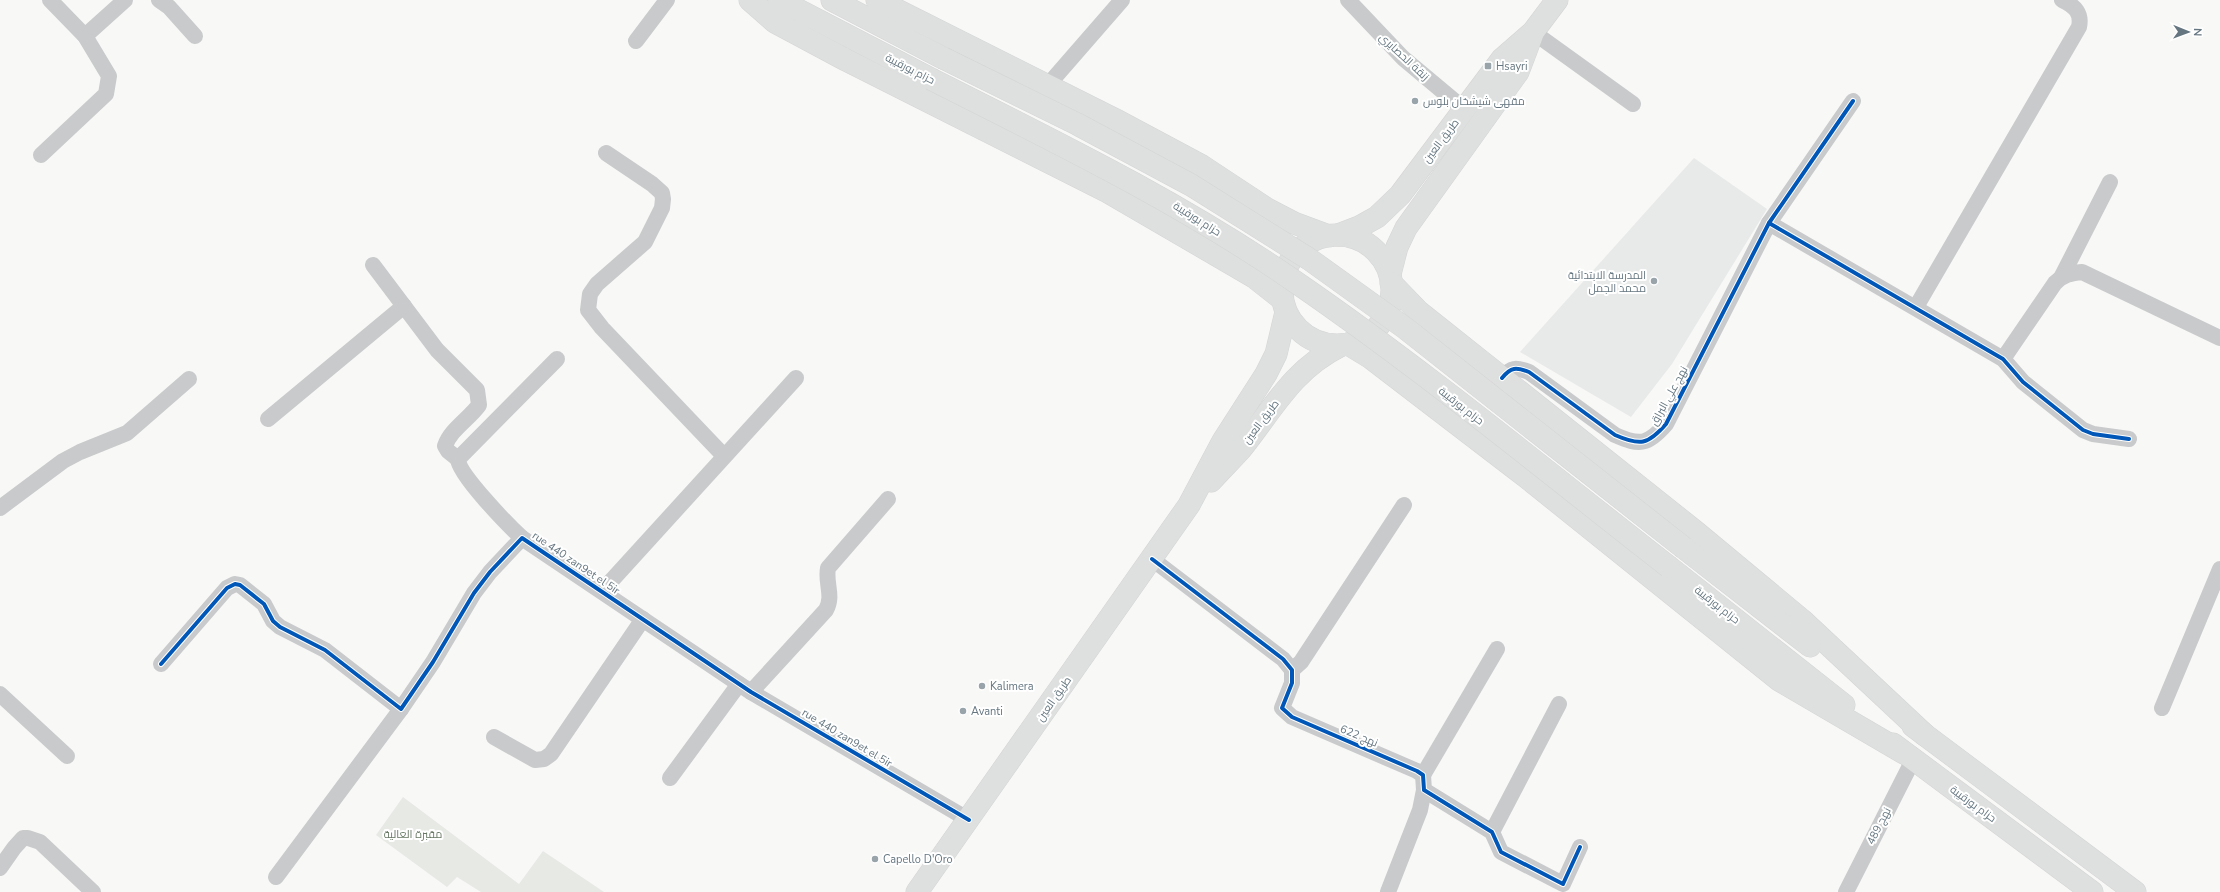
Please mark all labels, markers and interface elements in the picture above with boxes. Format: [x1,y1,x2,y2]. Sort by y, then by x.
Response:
north arrow [2168,12,2208,52]
text: N [2190,28,2205,36]
street label: زنقة الحصايري [1375,30,1432,85]
street label: حزام بورقيبة [883,50,937,88]
place label: Hsayri [1496,59,1528,74]
marker: Hsayri [1483,61,1493,71]
place label: مقهى شيشخان بلوس [1423,94,1525,109]
marker: مقهى شيشخان بلوس [1410,96,1420,106]
street label: طريق العين [1419,116,1463,166]
street label: حزام بورقيبة [1170,198,1224,240]
place label: المدرسة الابتدائية محمد الجمل [1568,268,1646,296]
marker: المدرسة الابتدائية محمد الجمل [1649,276,1659,286]
street label: نهج علي البراق [1646,364,1692,429]
street label: حزام بورقيبة [1435,384,1487,428]
street label: طريق العين [1239,397,1283,447]
street label: rue 440 zan9et el 5ir [529,528,623,598]
street label: حزام بورقيبة [1691,583,1743,627]
street label: طريق العين [1033,673,1075,725]
place label: Kalimera [990,679,1034,694]
marker: Kalimera [977,681,987,691]
place label: Avanti [971,704,1003,719]
street label: rue 440 zan9et el 5ir [799,705,895,771]
marker: Avanti [958,706,968,716]
street label: نهج 622 [1338,721,1380,751]
street label: حزام بورقيبة [1947,782,1999,826]
street label: نهج 489 [1863,805,1895,847]
park label: مقبرة العالية [384,827,442,842]
place label: Capello D'Oro [883,852,953,867]
marker: Capello D'Oro [870,854,880,864]

